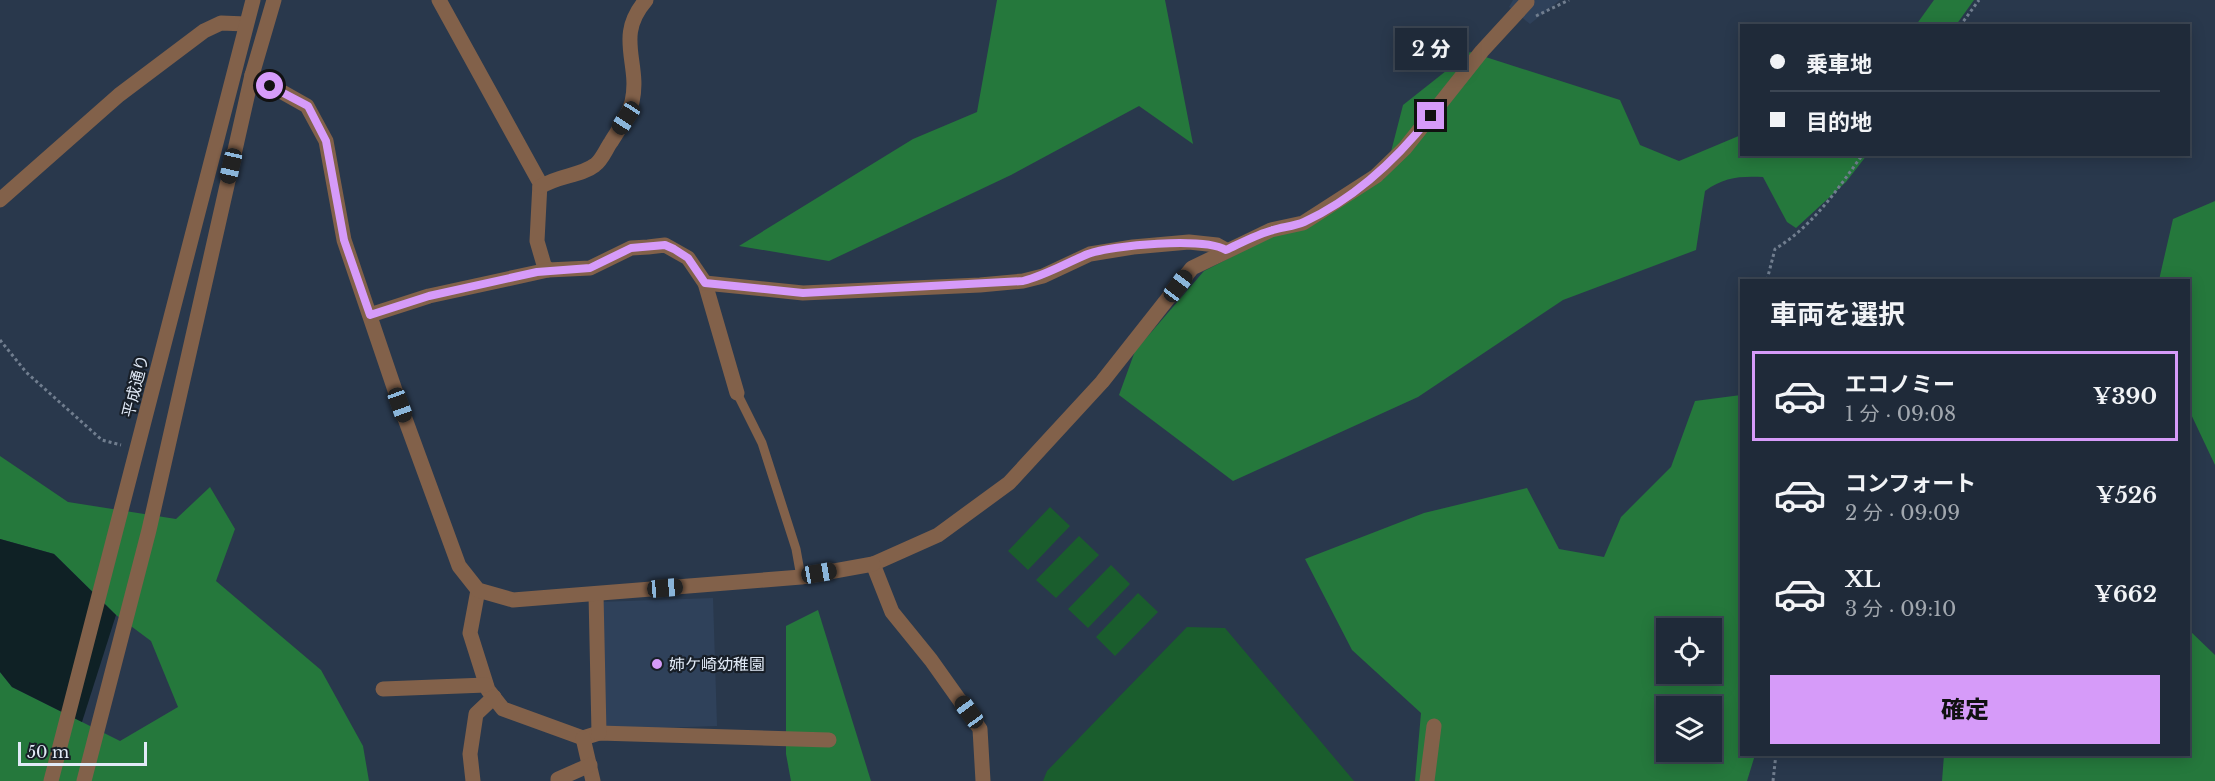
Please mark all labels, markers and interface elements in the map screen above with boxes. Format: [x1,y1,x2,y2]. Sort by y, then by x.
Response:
callout: 2 分 [1395,29,1467,71]
text: 2 分 [1412,37,1450,61]
text: 乗車地 [1806,51,1872,78]
route start [256,72,283,99]
car [609,98,643,138]
route end [1417,102,1444,129]
text: 目的地 [1806,109,1872,136]
car [218,146,244,186]
car [1160,266,1196,306]
text: 車両を選択 [1770,298,1905,331]
street label: 平成通り [118,353,152,419]
icon: car [1773,369,1827,423]
text: エコノミー [1845,371,1955,398]
text: ¥390 [2093,383,2157,410]
car [385,385,415,425]
text: 1 分 · 09:08 [1845,402,1956,426]
icon: car [1773,468,1827,522]
text: コンフォート [1845,470,1976,497]
text: ¥526 [2096,482,2157,509]
text: 2 分 · 09:09 [1845,501,1960,525]
car [800,561,838,585]
text: XL [1845,566,1880,593]
icon: car [1773,567,1827,621]
car [646,577,684,599]
text: ¥662 [2094,581,2157,608]
text: 3 分 · 09:10 [1845,597,1956,621]
map controls [1656,618,1722,762]
button: locate [1656,618,1722,684]
place label: 姉ケ崎幼稚園 [669,654,765,674]
marker: 姉ケ崎幼稚園 [650,657,664,671]
button: 確定 [1770,675,2160,744]
car [951,692,987,732]
button: layers [1656,696,1722,762]
scale bar [18,739,147,766]
text: 50 m [27,742,69,762]

